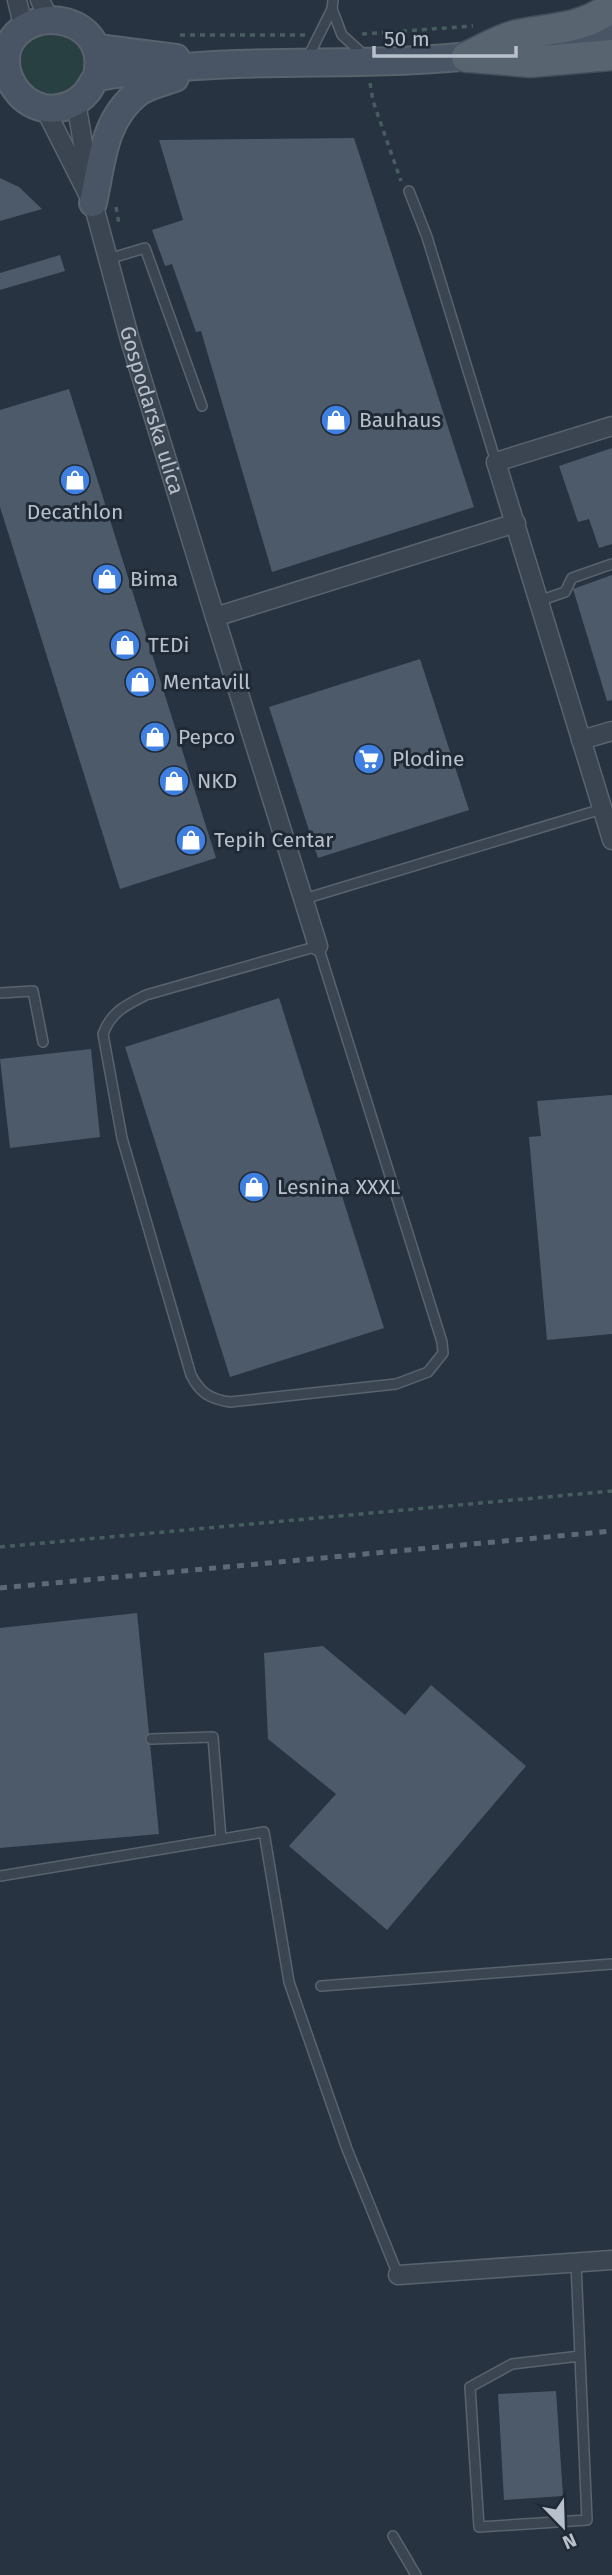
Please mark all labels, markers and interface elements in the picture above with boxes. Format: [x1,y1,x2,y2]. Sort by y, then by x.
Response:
scale bar [374,14,516,58]
text: 50 m [384,26,430,52]
street label: Gospodarska ulica [114,323,190,498]
shop icon: Bauhaus [319,403,353,437]
place label: Bauhaus [359,407,441,433]
shop icon: Decathlon [58,463,92,497]
place label: Decathlon [27,499,123,525]
shop icon: Bima [90,562,124,596]
place label: Bima [130,566,178,592]
shop icon: TEDi [108,628,142,662]
place label: TEDi [148,632,190,658]
shop icon: Mentavill [123,665,157,699]
place label: Mentavill [163,669,250,695]
shop icon: Pepco [138,720,172,754]
place label: Pepco [178,724,235,750]
supermarket icon: Plodine [352,742,386,776]
place label: Plodine [392,746,465,772]
shop icon: NKD [157,764,191,798]
place label: NKD [197,768,237,794]
shop icon: Tepih Centar [174,823,208,857]
place label: Tepih Centar [214,827,333,853]
shop icon: Lesnina XXXL [237,1170,271,1204]
place label: Lesnina XXXL [277,1174,401,1200]
north arrow [528,2491,598,2561]
text: N [559,2528,580,2554]

